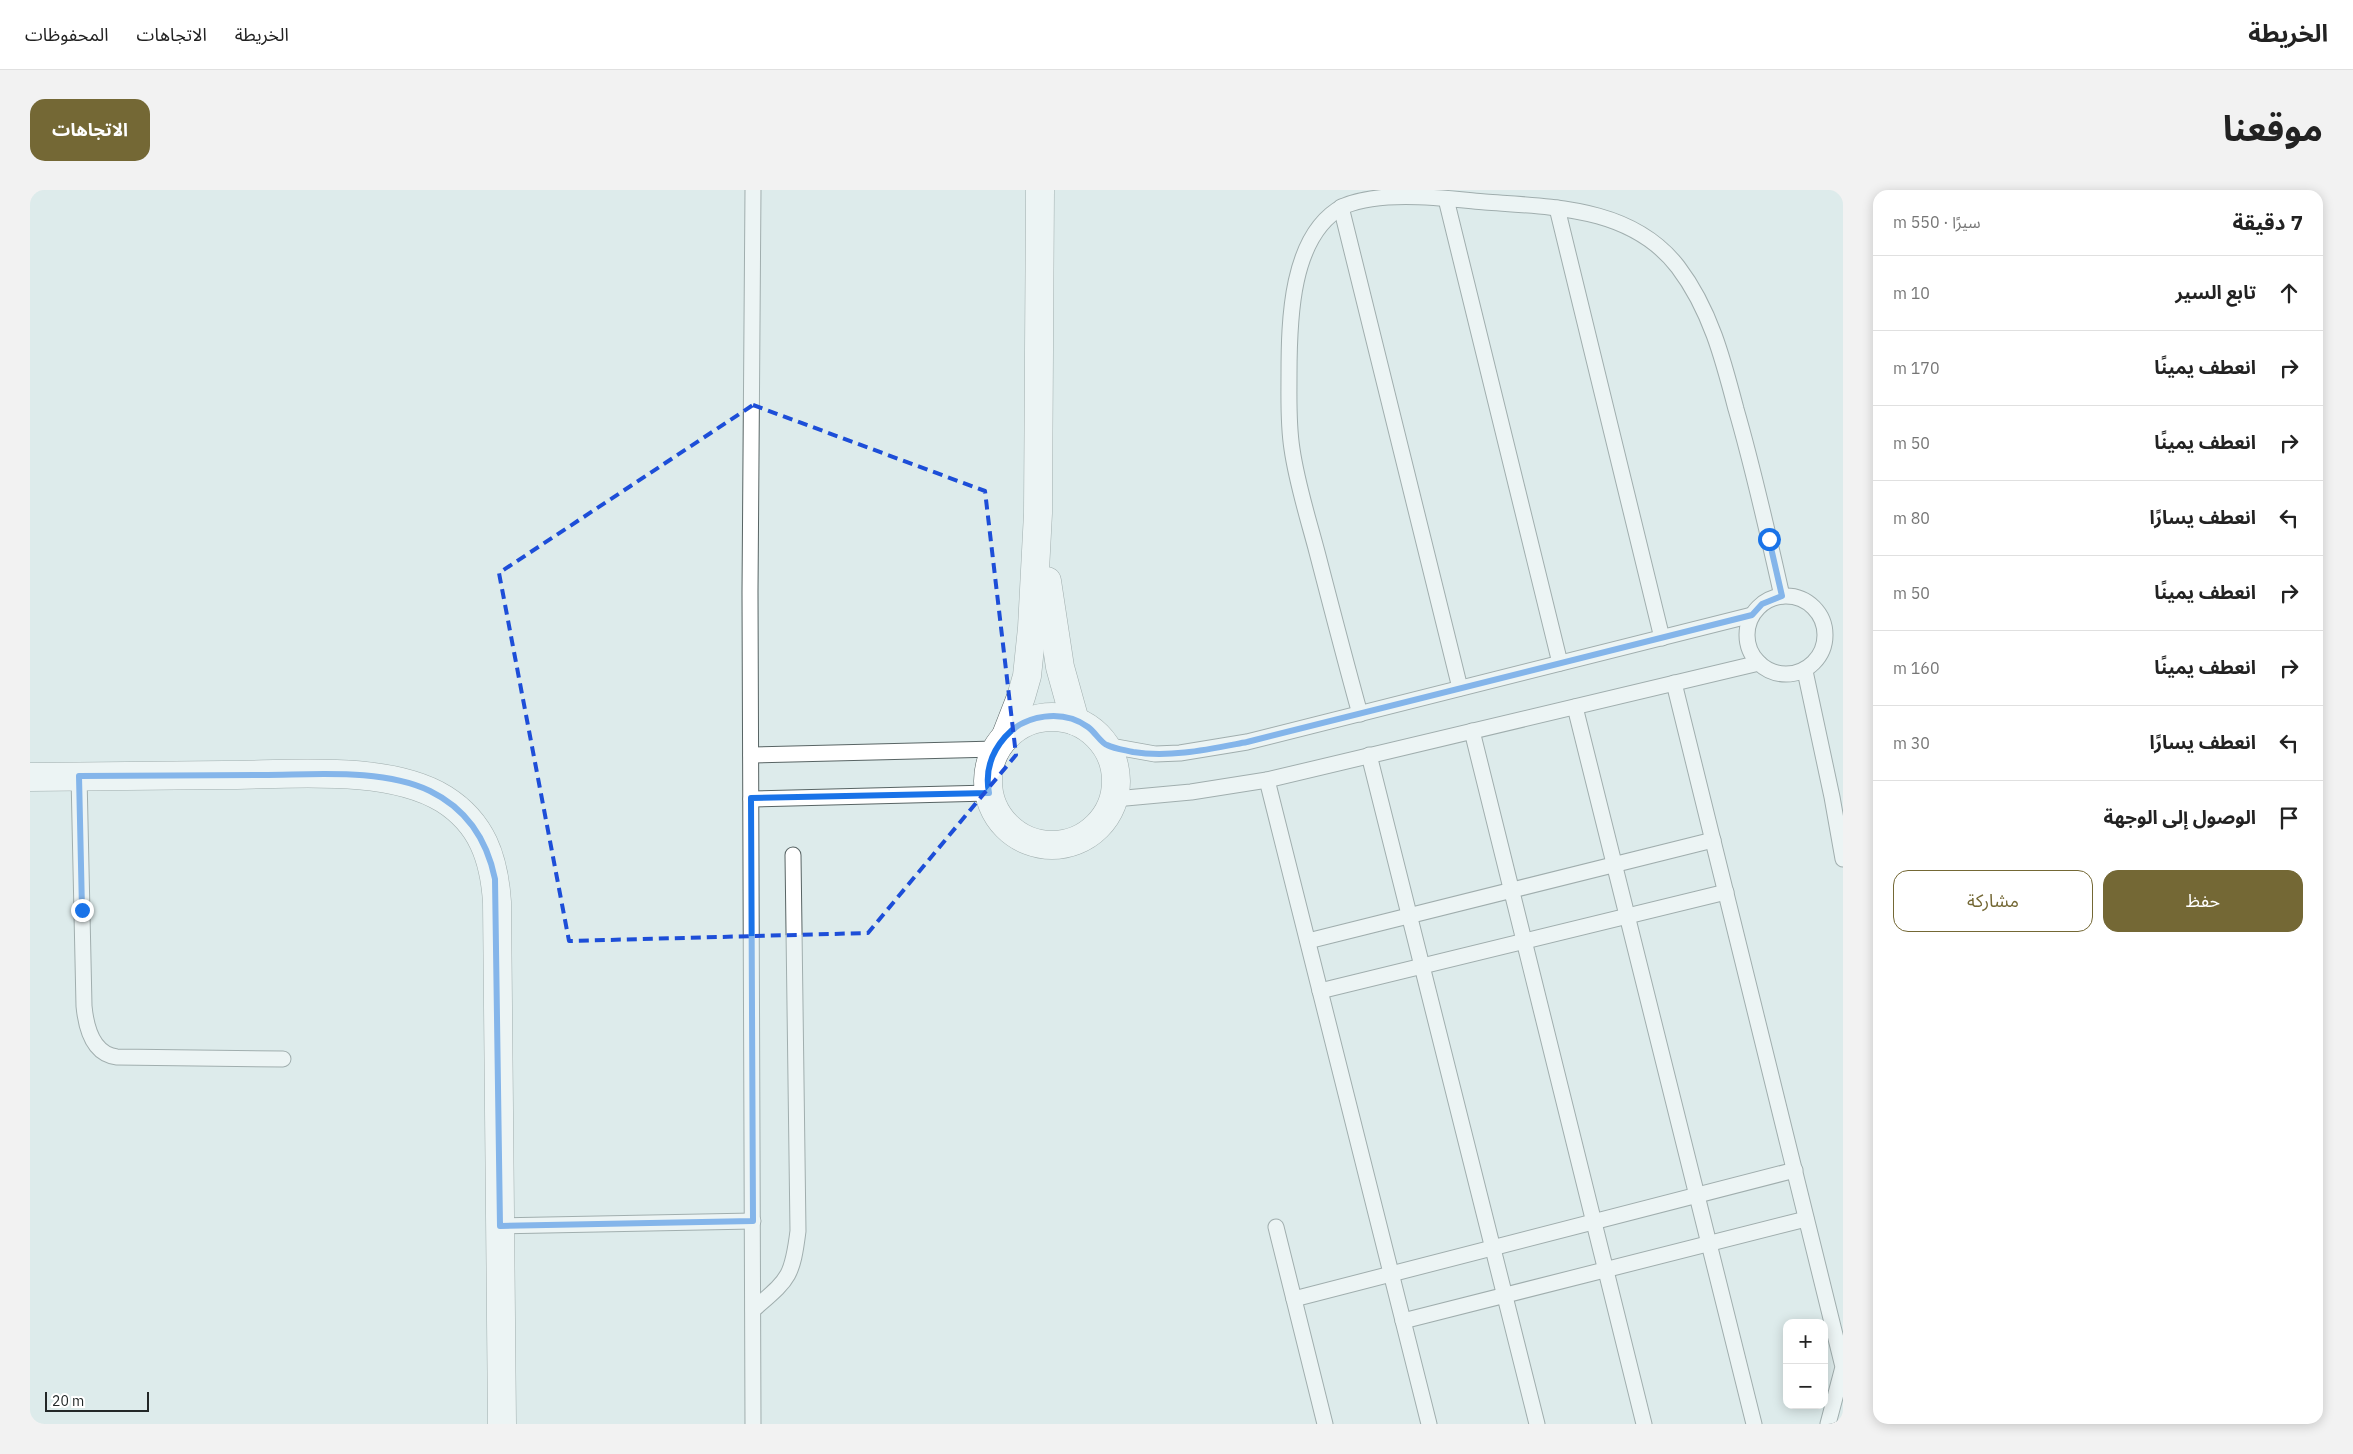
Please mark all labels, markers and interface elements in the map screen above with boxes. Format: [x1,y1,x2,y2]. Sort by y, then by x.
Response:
text: الخريطة [2248,17,2328,49]
text: المحفوظات [25,23,109,46]
text: الاتجاهات [137,23,207,46]
text: الخريطة [235,23,289,46]
button: الاتجاهات [30,99,150,161]
text: موقعنا [2223,105,2323,151]
text: 7 دقيقة [2233,208,2303,236]
text: سيرًا · 550 m [1893,212,1981,232]
icon: ahead [2275,279,2303,307]
text: تابع السير [2175,280,2256,304]
text: 10 m [1893,283,1930,303]
icon: right [2275,354,2303,382]
text: انعطف يمينًا [2154,355,2256,379]
text: 170 m [1893,358,1940,378]
icon: right [2275,429,2303,457]
text: انعطف يمينًا [2154,430,2256,454]
text: 50 m [1893,433,1930,453]
icon: left [2275,504,2303,532]
text: انعطف يسارًا [2149,505,2256,529]
text: 80 m [1893,508,1930,528]
route start [1758,528,1781,551]
icon: right [2275,579,2303,607]
text: انعطف يمينًا [2154,580,2256,604]
text: 50 m [1893,583,1930,603]
icon: right [2275,654,2303,682]
text: انعطف يمينًا [2154,655,2256,679]
text: 160 m [1893,658,1940,678]
icon: left [2275,729,2303,757]
text: انعطف يسارًا [2149,730,2256,754]
text: 30 m [1893,733,1930,753]
icon: arrive [2275,804,2303,832]
text: الوصول إلى الوجهة [2104,805,2256,829]
button: مشاركة [1893,870,2093,932]
button: حفظ [2103,870,2303,932]
route end [71,899,94,922]
map controls [1783,1319,1828,1409]
button: + [1783,1319,1828,1364]
button: − [1783,1364,1828,1409]
scale bar [45,1389,149,1412]
text: 20 m [52,1392,84,1410]

